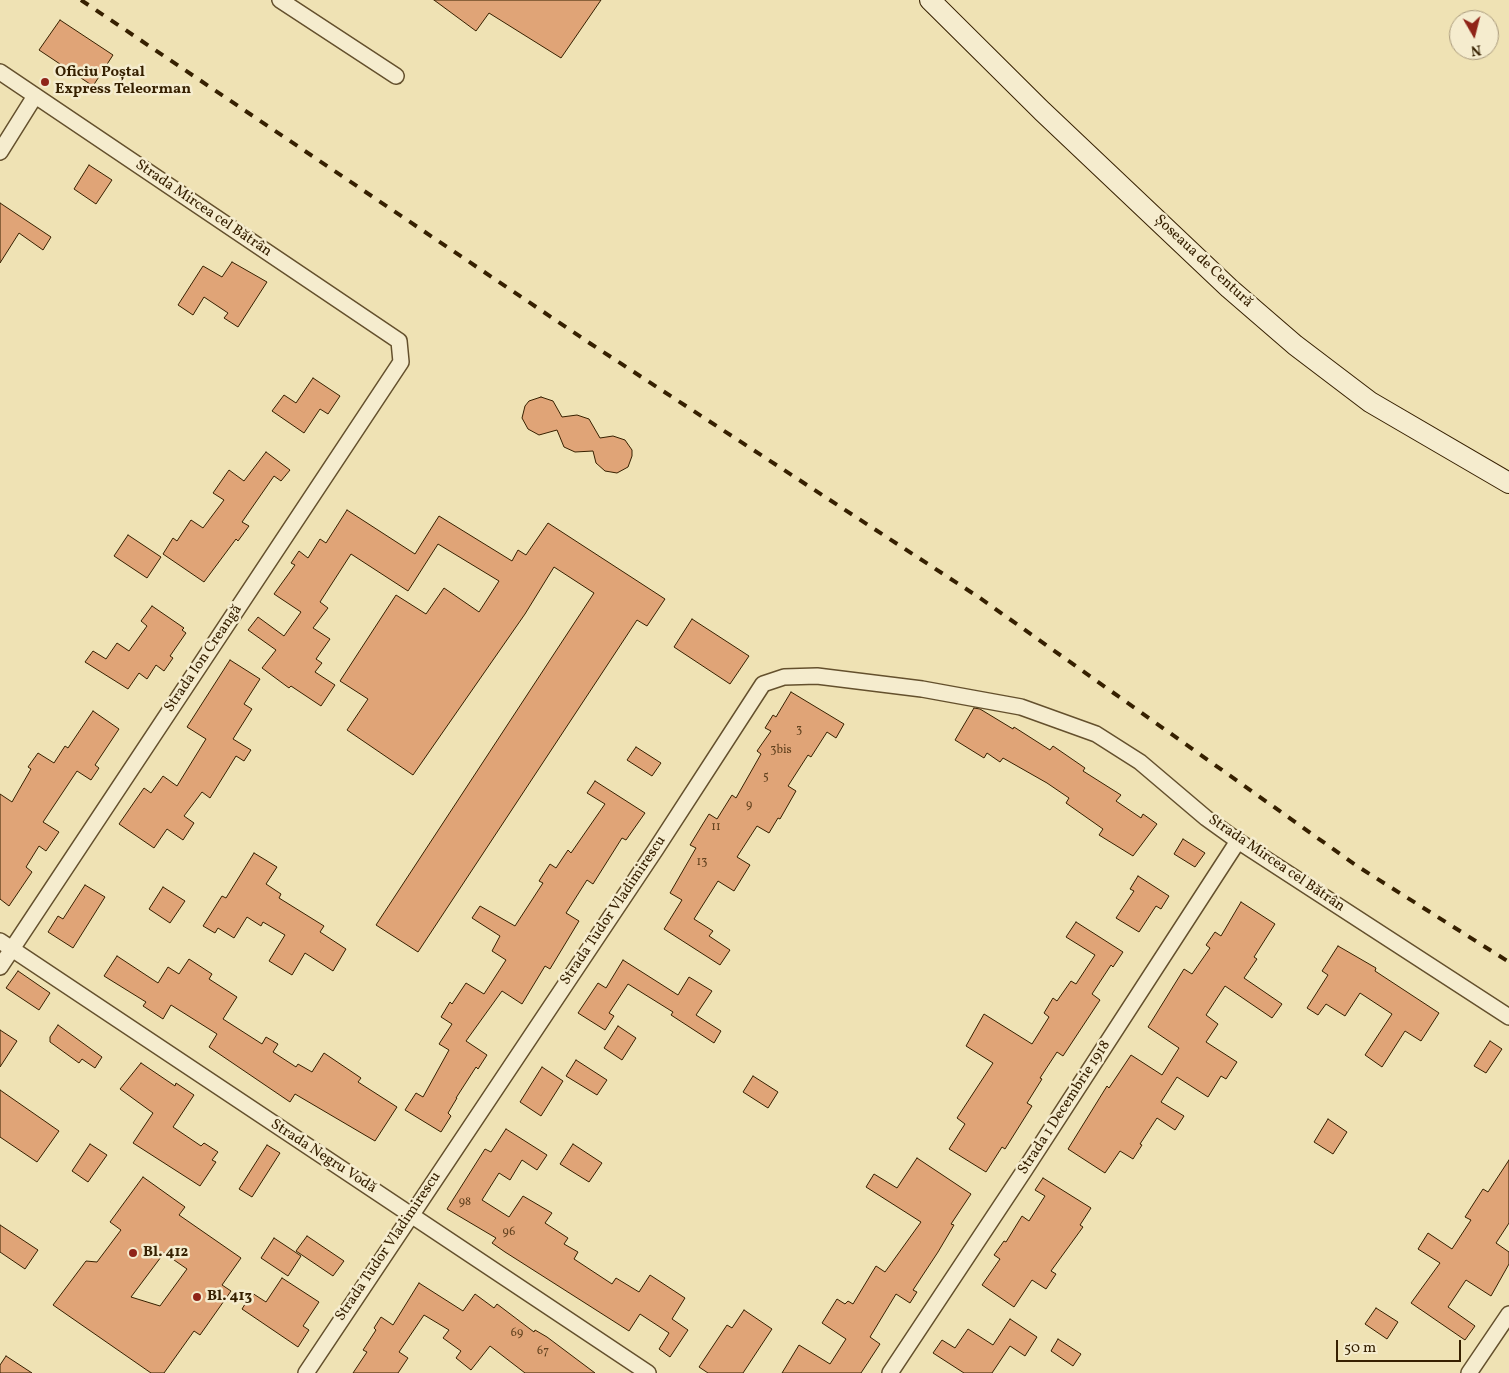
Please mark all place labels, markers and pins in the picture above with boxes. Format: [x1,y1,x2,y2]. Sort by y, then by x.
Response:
place label: Oficiu Poștal Express Teleorman [55,64,191,99]
marker: Oficiu Poștal Express Teleorman [39,76,51,88]
place label: Bl. 412 [143,1244,188,1262]
marker: Bl. 412 [127,1247,139,1259]
place label: Bl. 413 [207,1288,252,1306]
marker: Bl. 413 [191,1291,203,1303]

